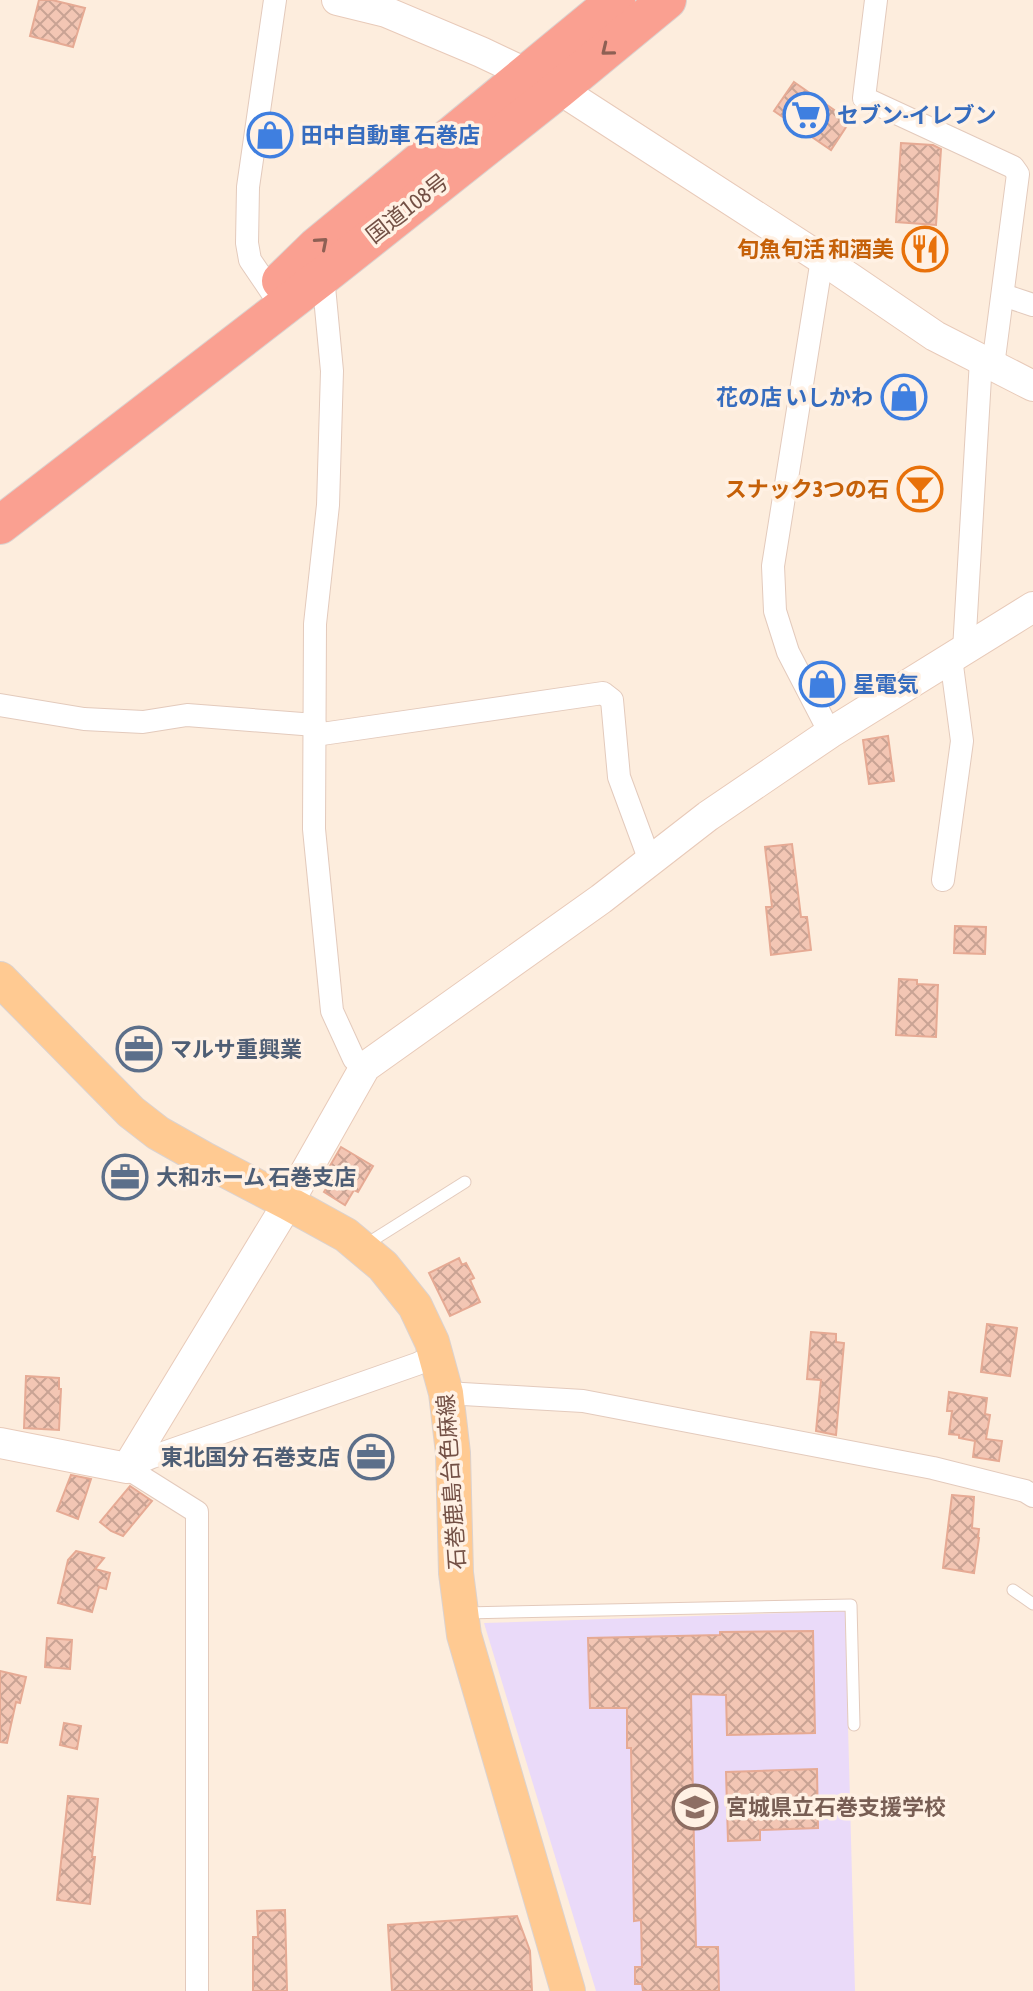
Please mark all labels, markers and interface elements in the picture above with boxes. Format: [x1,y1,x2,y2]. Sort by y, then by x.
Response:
one-way arrow [601,40,616,54]
supermarket icon: セブン-イレブン [782,91,830,139]
place label: セブン-イレブン [837,102,997,128]
shop icon: 田中自動車 石巻店 [246,111,294,159]
place label: 田中自動車 石巻店 [301,122,480,148]
street label: 国道108号 [361,168,453,248]
restaurant icon: 旬魚旬活 和酒美 [901,225,949,273]
place label: 旬魚旬活 和酒美 [737,236,894,262]
one-way arrow [312,238,327,253]
shop icon: 花の店 いしかわ [880,373,928,421]
place label: 花の店 いしかわ [716,384,873,410]
bar icon: スナック3つの石 [896,465,944,513]
place label: スナック3つの石 [725,476,889,502]
shop icon: 星電気 [798,660,846,708]
place label: 星電気 [853,671,919,697]
office icon: マルサ重興業 [115,1025,163,1073]
place label: マルサ重興業 [170,1036,302,1062]
office icon: 大和ホーム 石巻支店 [101,1153,149,1201]
place label: 大和ホーム 石巻支店 [156,1164,356,1190]
street label: 石巻鹿島台色麻線 [432,1393,470,1571]
office icon: 東北国分 石巻支店 [347,1433,395,1481]
place label: 東北国分 石巻支店 [161,1444,340,1470]
school or university icon: 宮城県立石巻支援学校 [671,1783,719,1831]
place label: 宮城県立石巻支援学校 [726,1794,946,1820]

